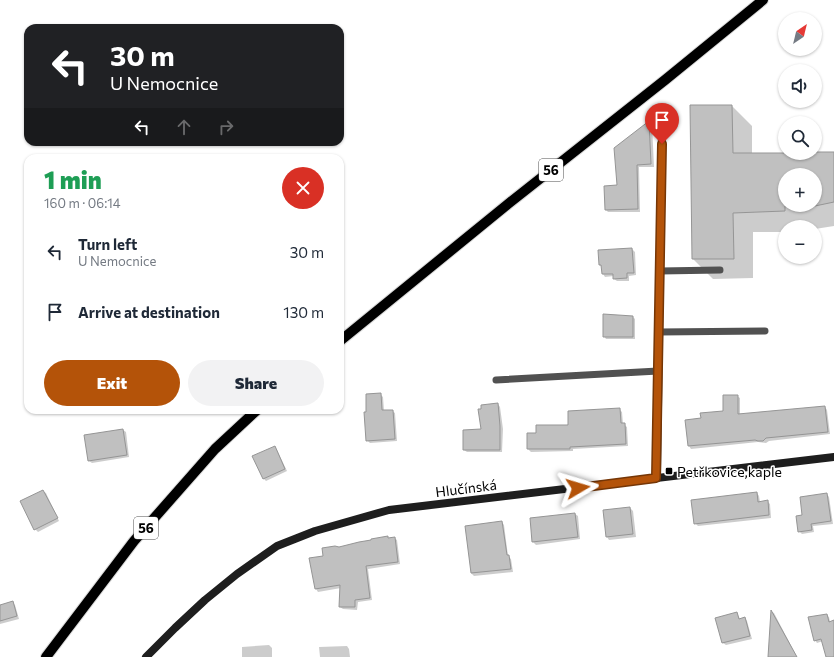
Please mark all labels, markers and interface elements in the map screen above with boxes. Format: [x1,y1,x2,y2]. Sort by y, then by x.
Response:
north arrow [778,12,822,56]
map controls [778,12,822,264]
text: 30 m [110,38,175,72]
icon: left [44,40,96,92]
button: sound [778,64,822,108]
text: U Nemocnice [110,72,218,94]
pin [645,103,679,144]
icon: arrive [651,109,673,131]
icon: left [131,116,153,138]
icon: ahead [173,116,195,138]
icon: right [215,116,237,138]
button: search [778,116,822,160]
road number: 56 [539,159,563,181]
text: 1 min [44,165,102,194]
button: close [282,167,324,209]
button: + [778,168,822,212]
text: 160 m · 06:14 [44,195,121,211]
button: − [778,220,822,264]
text: Turn left [78,235,137,253]
icon: left [44,241,66,263]
text: 30 m [290,243,324,261]
text: U Nemocnice [78,253,156,269]
icon: arrive [44,301,66,323]
text: Arrive at destination [78,303,220,321]
text: 130 m [283,303,324,321]
button: Exit [44,360,180,406]
button: Share [188,360,324,406]
place label: Petřkovice,kaple [677,463,782,480]
marker: Petřkovice,kaple [664,466,674,476]
position arrow [557,467,599,509]
street label: Hlučínská [434,476,498,500]
road number: 56 [134,517,158,539]

